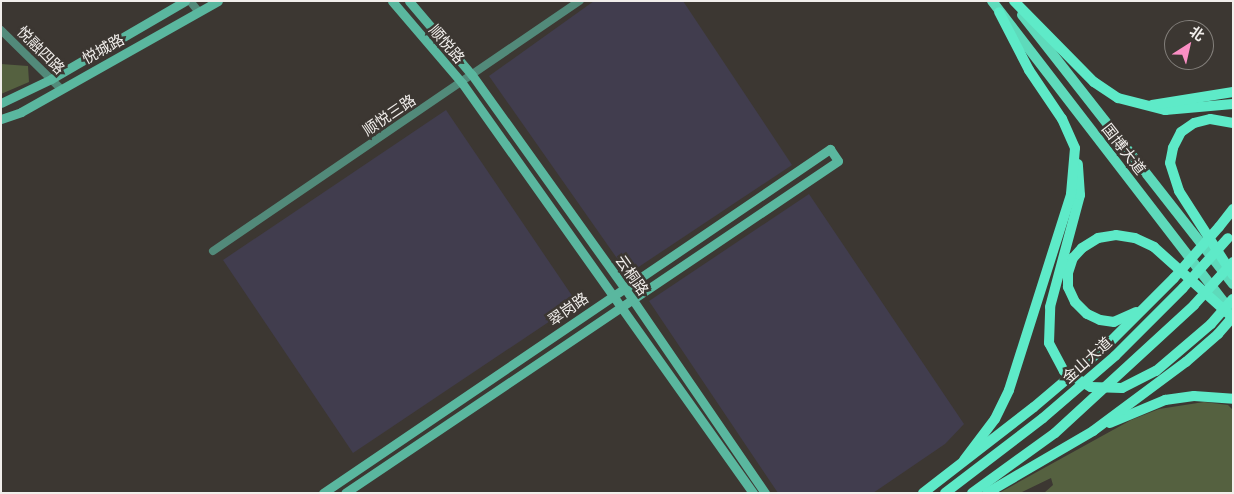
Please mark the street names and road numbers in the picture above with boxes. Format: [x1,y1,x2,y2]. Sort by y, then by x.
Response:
street label: 顺悦路 [425,21,469,67]
street label: 悦融四路 [13,22,69,78]
street label: 悦城路 [79,30,127,68]
street label: 顺悦三路 [359,91,419,139]
street label: 国博大道 [1098,120,1150,178]
street label: 云桐路 [612,251,652,299]
street label: 翠岗路 [544,289,592,329]
street label: 金山大道 [1059,333,1115,387]

